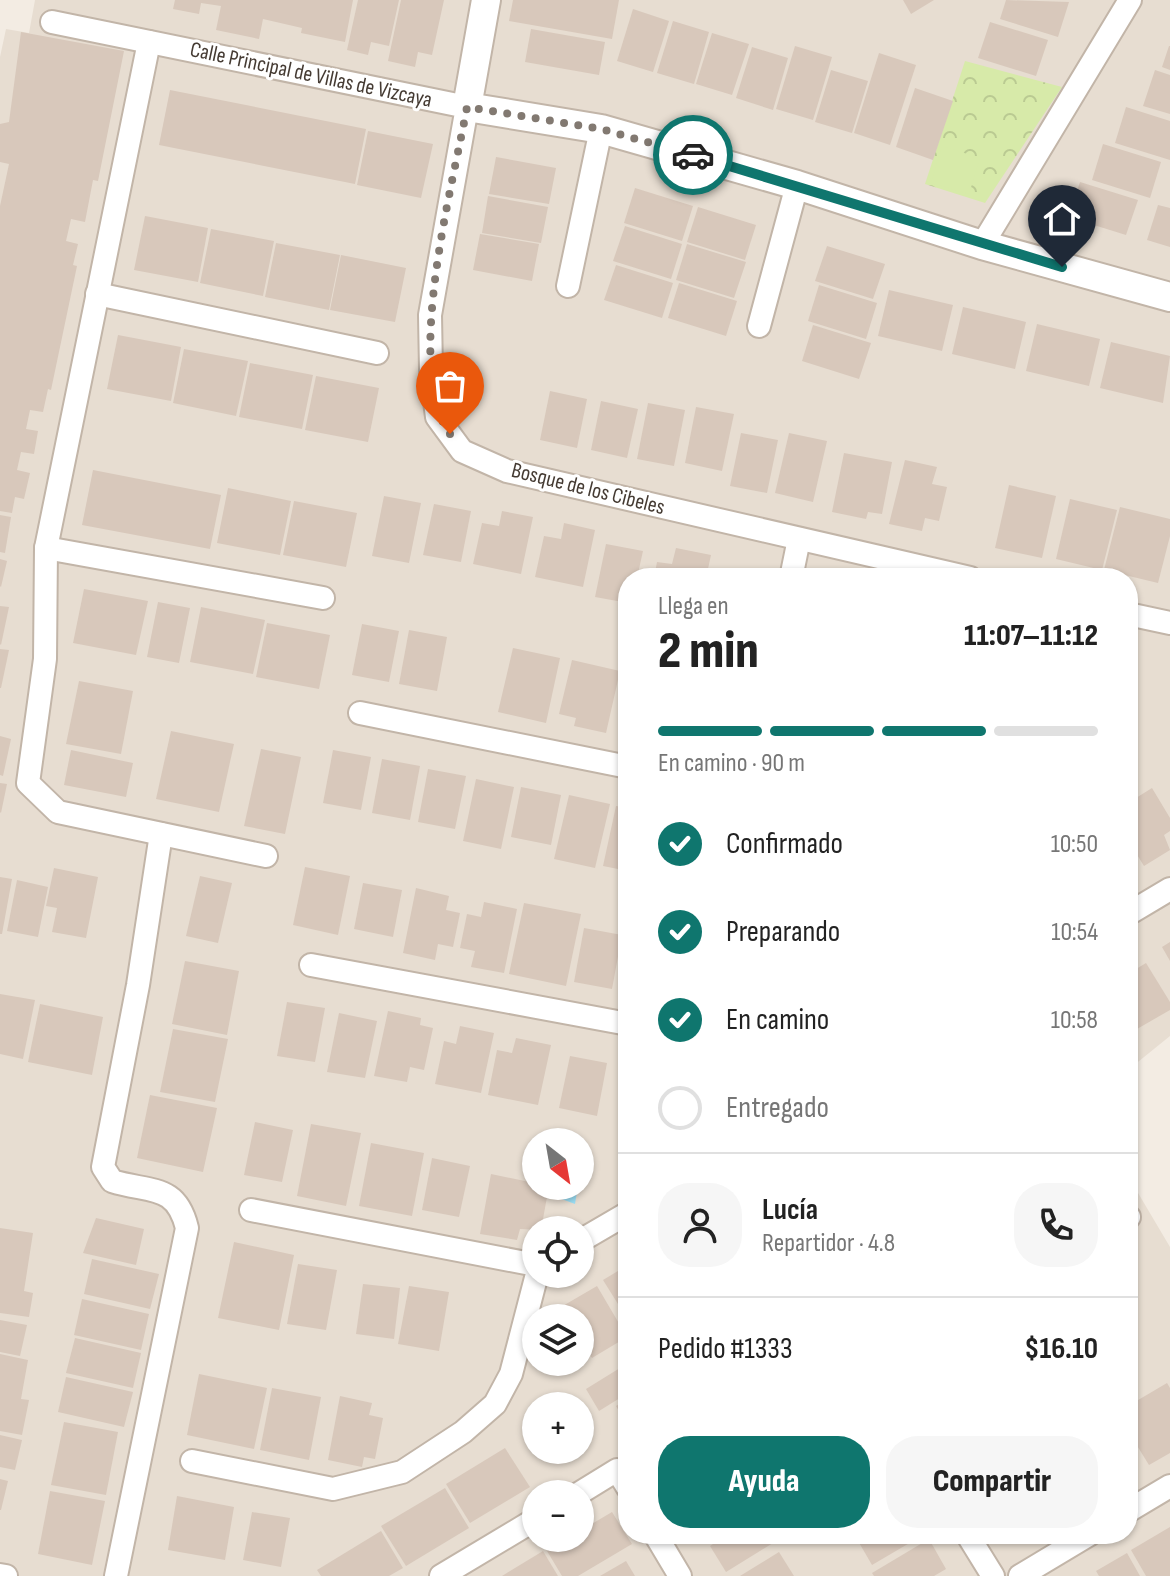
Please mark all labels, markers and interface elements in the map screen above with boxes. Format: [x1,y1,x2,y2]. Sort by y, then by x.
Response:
street label: Calle Principal de Villas de Vizcaya [188,36,434,114]
courier [653,115,733,195]
icon: car [671,133,715,177]
pin [1028,185,1096,267]
icon: home [1040,197,1084,241]
pin [416,352,484,434]
icon: bag [428,364,472,408]
street label: Bosque de los Cibeles [508,457,668,521]
text: Llega en [658,591,729,622]
text: 11:07–11:12 [964,618,1098,654]
text: 2 min [658,620,759,683]
text: En camino · 90 m [658,748,805,779]
icon: check [658,822,702,866]
text: Confirmado [726,826,843,862]
text: 10:50 [1051,829,1098,860]
icon: check [658,910,702,954]
text: Preparando [726,914,840,950]
text: 10:54 [1051,917,1098,948]
icon: check [658,998,702,1042]
text: En camino [726,1002,829,1038]
text: 10:58 [1051,1005,1098,1036]
text: Entregado [726,1090,829,1126]
north arrow [522,1128,594,1200]
map controls [522,1128,594,1552]
button: person [658,1183,742,1267]
button: phone [1014,1183,1098,1267]
text: Lucía [762,1192,818,1228]
button: locate [522,1216,594,1288]
text: Repartidor · 4.8 [762,1228,895,1259]
button: layers [522,1304,594,1376]
text: Pedido #1333 [658,1331,792,1367]
text: $16.10 [1024,1331,1098,1367]
button: + [522,1392,594,1464]
button: Ayuda [658,1436,870,1528]
button: Compartir [886,1436,1098,1528]
button: − [522,1480,594,1552]

